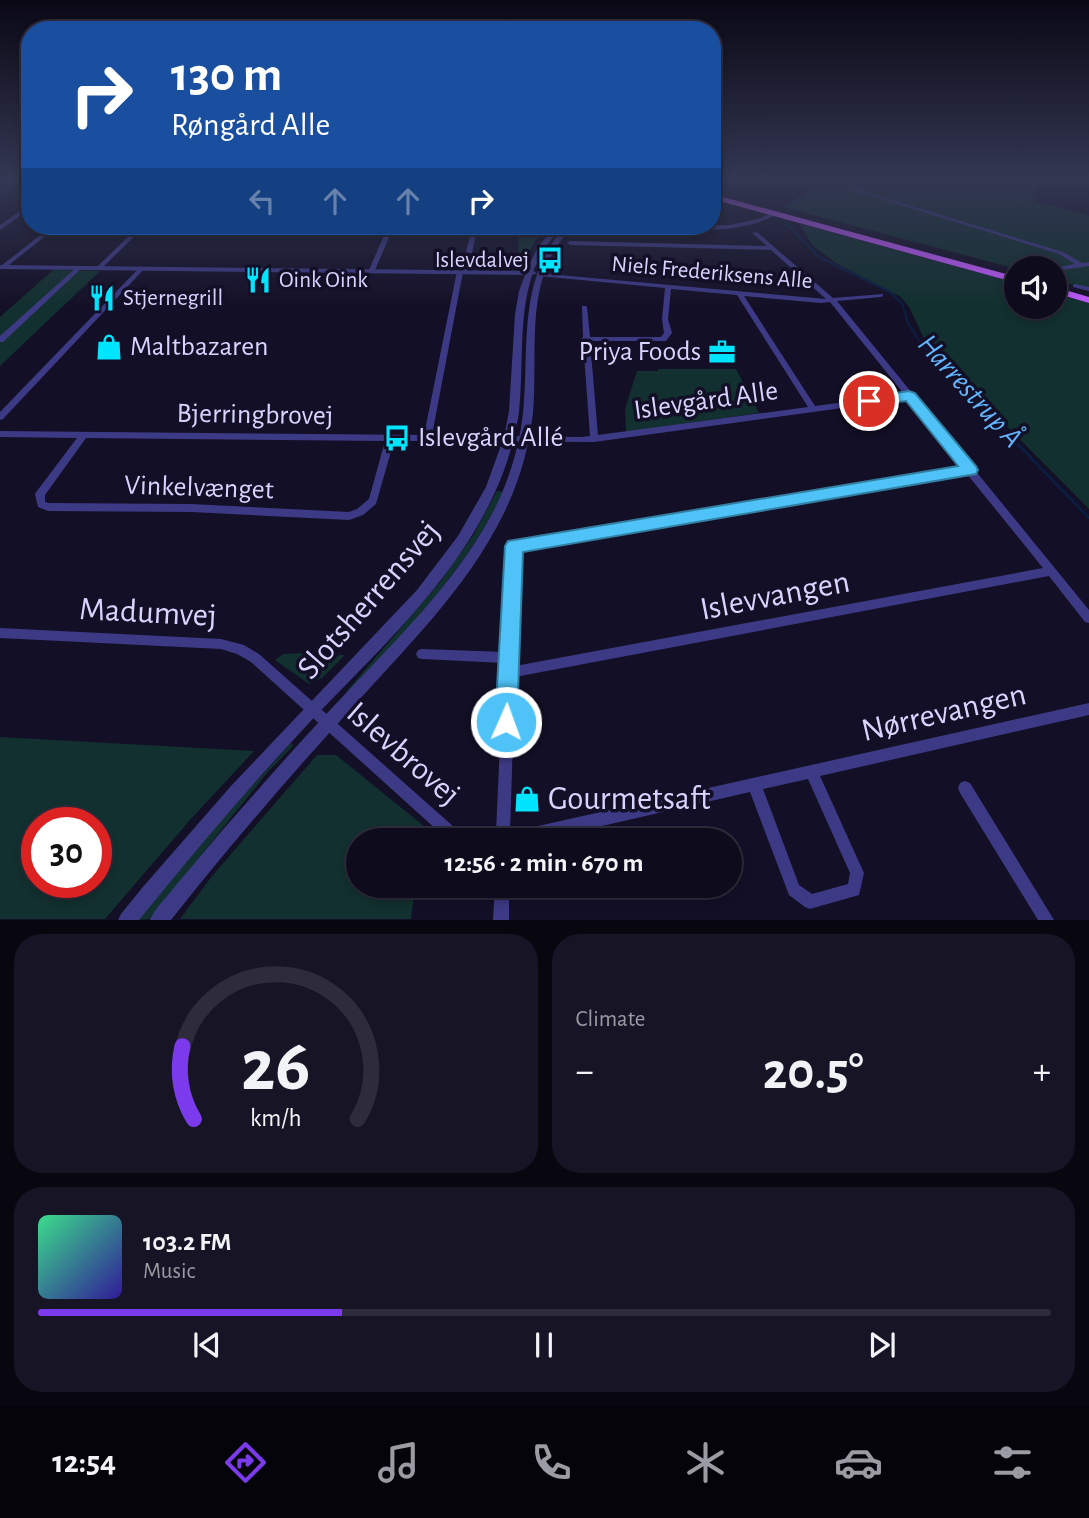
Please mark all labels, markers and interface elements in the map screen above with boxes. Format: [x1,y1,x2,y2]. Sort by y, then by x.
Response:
icon: right [56,49,147,140]
text: 130 m [171,51,282,100]
text: Røngård Alle [171,109,330,141]
icon: left [243,182,281,220]
icon: ahead [316,182,354,220]
icon: ahead [389,182,427,220]
icon: right [462,182,500,220]
bus stop icon: Islevdalvej [535,245,565,275]
place label: Islevdalvej [435,249,529,272]
street label: Niels Frederiksens Alle [611,253,813,293]
map controls [1004,256,1067,319]
button: sound [1004,256,1067,319]
restaurant icon: Oink Oink [243,265,273,295]
place label: Oink Oink [279,269,368,292]
restaurant icon: Stjernegrill [87,283,117,313]
place label: Stjernegrill [123,287,223,310]
water label: Harrestrup Å [912,328,1030,453]
shop icon: Maltbazaren [94,332,124,362]
place label: Maltbazaren [130,333,269,361]
office icon: Priya Foods [707,337,737,367]
place label: Priya Foods [578,338,701,366]
pin [839,371,899,431]
street label: Islevgård Alle [632,377,780,425]
icon: arrive [850,382,888,420]
street label: Bjerringbrovej [176,400,334,430]
bus stop icon: Islevgård Allé [382,423,412,453]
place label: Islevgård Allé [418,424,563,452]
street label: Vinkelvænget [124,471,274,505]
street label: Slotsherrensvej [292,514,446,686]
street label: Islevvangen [698,565,852,627]
street label: Madumvej [78,593,218,633]
street label: Nørrevangen [858,678,1030,748]
position arrow [469,685,543,759]
street label: Islevbrovej [340,696,466,812]
place label: Gourmetsaft [548,783,711,816]
shop icon: Gourmetsaft [512,784,542,814]
speed limit sign: 30 [21,807,112,898]
text: 12:56 · 2 min · 670 m [445,850,643,876]
text: Climate [576,1008,645,1031]
text: 26 [241,1032,310,1105]
text: 20.5° [763,1046,864,1098]
text: − [576,1053,594,1091]
text: + [1033,1053,1051,1091]
text: km/h [250,1106,302,1131]
text: 103.2 FM [143,1229,232,1255]
text: Music [143,1260,195,1283]
icon: previous [188,1326,226,1364]
icon: pause [525,1326,563,1364]
icon: next [863,1326,901,1364]
icon: directions [221,1438,270,1487]
icon: music [374,1438,423,1487]
icon: phone [527,1438,576,1487]
icon: climate [681,1438,730,1487]
icon: car [834,1438,883,1487]
icon: filters [988,1438,1037,1487]
text: 12:54 [52,1446,116,1478]

